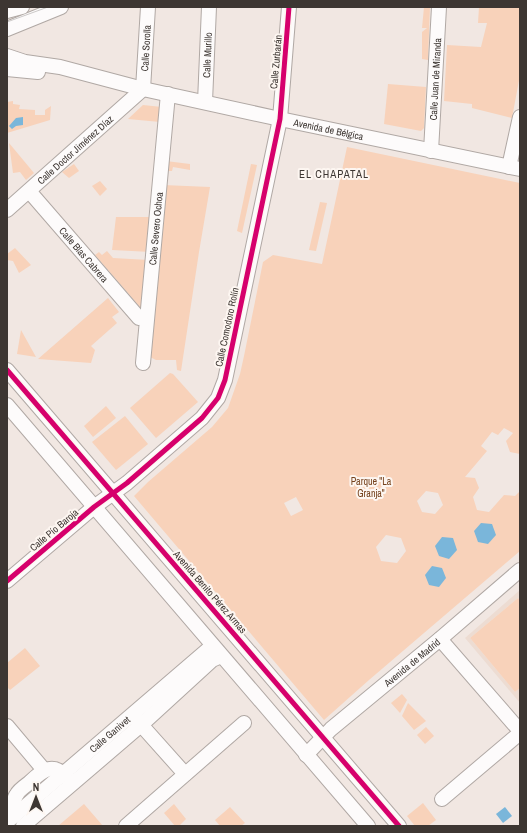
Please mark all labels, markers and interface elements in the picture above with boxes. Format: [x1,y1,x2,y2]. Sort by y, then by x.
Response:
street label: Calle Sorolla [138,24,153,72]
street label: Calle Murillo [200,32,214,78]
street label: Calle Zurbarán [267,34,285,90]
street label: Calle Juan de Miranda [426,37,444,121]
street label: Calle Doctor Jiménez Díaz [34,112,116,187]
street label: Avenida de Bélgica [291,115,365,143]
district label: EL CHAPATAL [299,167,369,181]
street label: Calle Severo Ochoa [146,191,165,266]
street label: Calle Blas Cabrera [57,224,112,285]
street label: Calle Comodoro Rolín [212,286,242,368]
park label: Parque "La Granja" [351,475,392,500]
street label: Calle Pío Baroja [27,506,81,554]
street label: Avenida Benito Pérez Armas [170,547,249,636]
street label: Avenida de Madrid [380,635,443,690]
street label: Calle Ganivet [86,712,133,755]
north arrow [16,777,56,817]
text: N [33,780,39,794]

